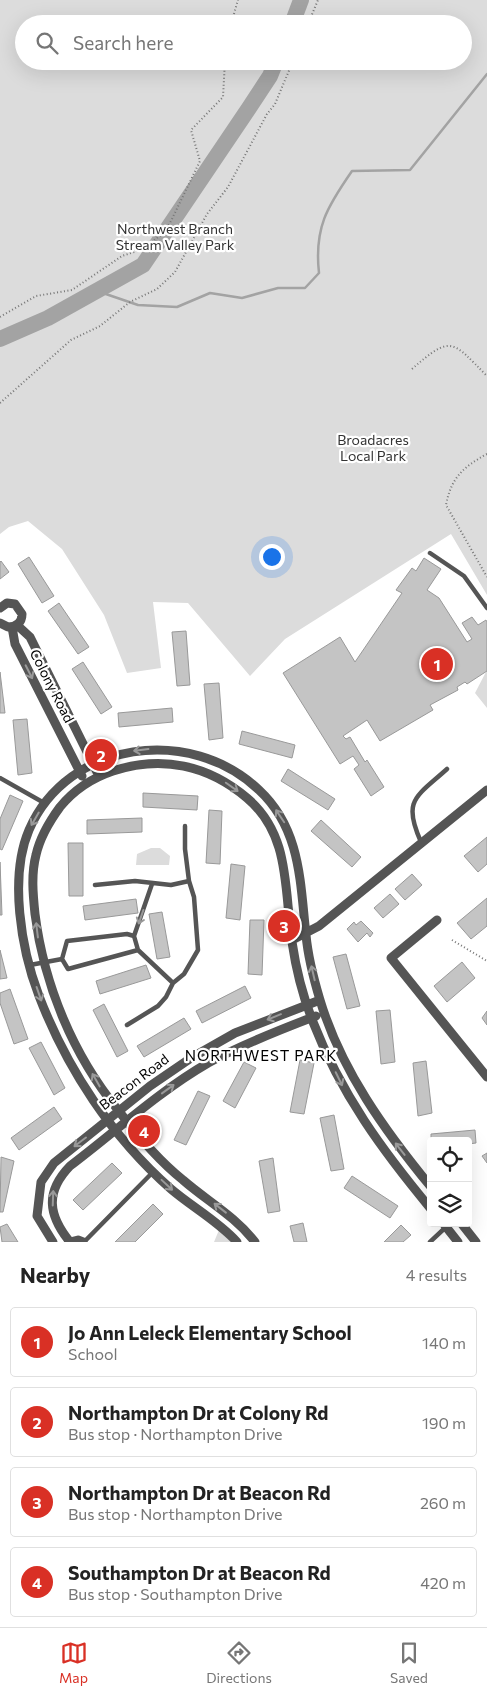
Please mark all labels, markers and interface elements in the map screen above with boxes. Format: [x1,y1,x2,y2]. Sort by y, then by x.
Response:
search box [15,15,472,70]
icon: search [33,29,61,57]
text: Search here [73,31,173,54]
park label: Northwest Branch Stream Valley Park [116,220,235,253]
park label: Broadacres Local Park [337,431,409,464]
your location [259,544,285,570]
pin: 1 [421,645,453,683]
street label: Colony Road [27,646,78,725]
one-way arrow [24,665,34,680]
pin: 2 [85,736,117,774]
one-way arrow [133,745,149,755]
one-way arrow [224,782,238,792]
one-way arrow [275,809,285,823]
one-way arrow [30,812,40,826]
pin: 3 [268,907,300,945]
one-way arrow [136,908,145,924]
one-way arrow [32,922,42,938]
one-way arrow [308,965,317,981]
one-way arrow [35,986,44,1001]
one-way arrow [267,1013,282,1022]
district label: NORTHWEST PARK [185,1046,337,1064]
street label: Beacon Road [96,1050,172,1113]
one-way arrow [334,1071,344,1086]
one-way arrow [91,1072,101,1087]
one-way arrow [161,1084,175,1094]
pin: 4 [128,1112,160,1150]
one-way arrow [73,1136,86,1147]
map controls [427,1137,472,1227]
button: locate [427,1137,472,1182]
one-way arrow [394,1143,405,1156]
one-way arrow [161,1179,174,1191]
button: layers [427,1182,472,1227]
one-way arrow [48,1190,58,1206]
one-way arrow [214,1203,227,1214]
text: Nearby [20,1262,90,1287]
text: 4 results [406,1265,467,1284]
text: Jo Ann Leleck Elementary School [68,1321,352,1344]
text: 1 [33,1333,41,1352]
text: 140 m [422,1333,466,1352]
text: School [68,1344,118,1363]
text: Northampton Dr at Colony Rd [68,1401,328,1424]
text: 2 [32,1413,42,1432]
text: 190 m [422,1413,466,1432]
text: Bus stop · Northampton Drive [68,1424,283,1443]
text: Northampton Dr at Beacon Rd [68,1481,331,1504]
text: 3 [32,1493,42,1512]
text: 260 m [420,1493,466,1512]
text: Bus stop · Northampton Drive [68,1504,283,1523]
text: Southampton Dr at Beacon Rd [68,1561,331,1584]
text: 4 [32,1573,42,1592]
text: 420 m [420,1573,466,1592]
text: Bus stop · Southampton Drive [68,1584,282,1603]
tab: Map [59,1639,88,1686]
tab: Directions [206,1639,272,1686]
tab: Saved [390,1639,428,1686]

